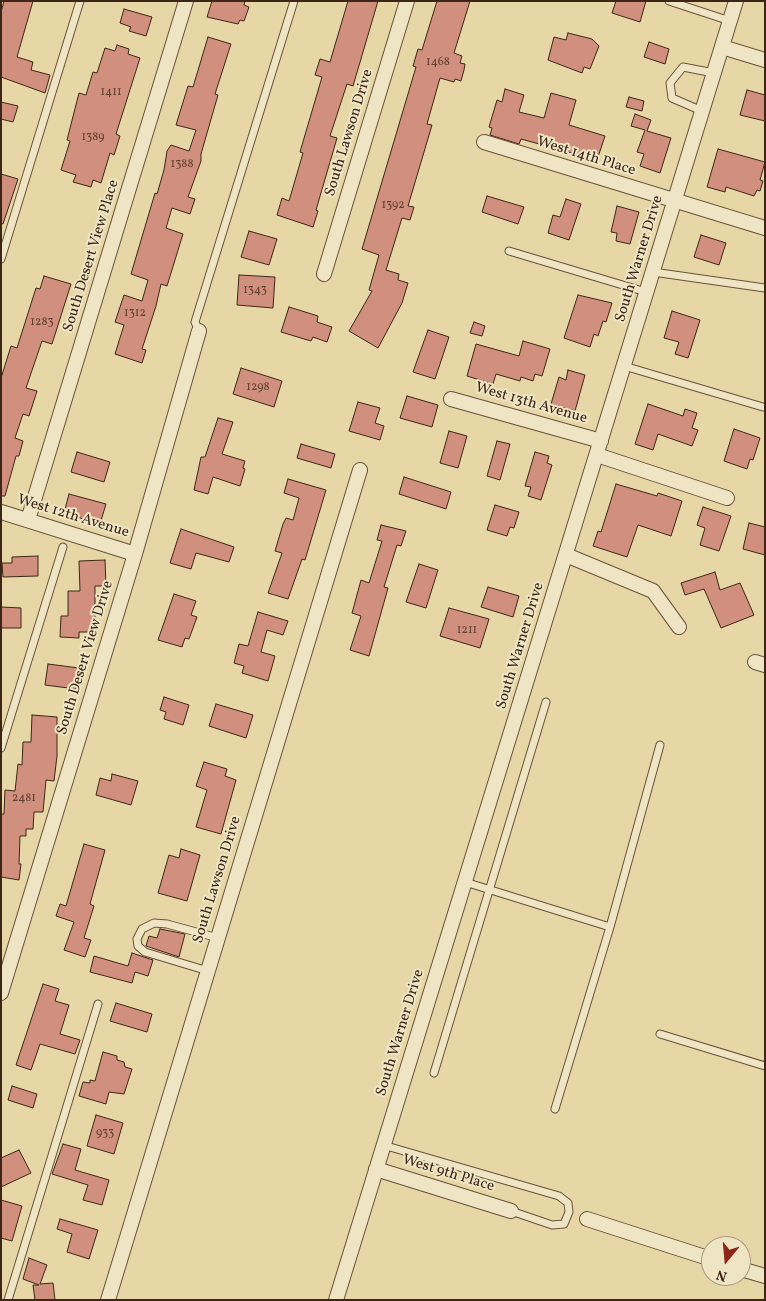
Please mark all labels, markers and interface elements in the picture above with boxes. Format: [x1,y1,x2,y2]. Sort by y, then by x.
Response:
house number: 1468 [426,56,450,70]
street label: South Lawson Drive [322,67,378,199]
house number: 1411 [100,86,122,100]
house number: 1389 [81,131,105,145]
street label: West 14th Place [535,133,637,181]
house number: 1388 [170,158,194,172]
street label: South Desert View Place [60,178,124,334]
street label: South Warner Drive [612,193,668,325]
house number: 1392 [381,199,405,213]
house number: 1343 [243,284,267,298]
house number: 1312 [124,307,146,321]
house number: 1283 [30,316,54,330]
street label: West 13th Avenue [473,379,589,429]
house number: 1298 [246,381,270,395]
street label: West 12th Avenue [15,491,131,543]
street label: South Desert View Drive [54,579,118,737]
street label: South Warner Drive [493,580,549,712]
house number: 1211 [457,624,477,638]
house number: 2481 [12,792,36,806]
street label: South Lawson Drive [190,814,246,946]
street label: South Warner Drive [373,967,429,1099]
house number: 933 [96,1127,114,1141]
street label: West 9th Place [400,1151,496,1197]
north arrow [701,1236,751,1286]
text: N [714,1264,729,1285]

